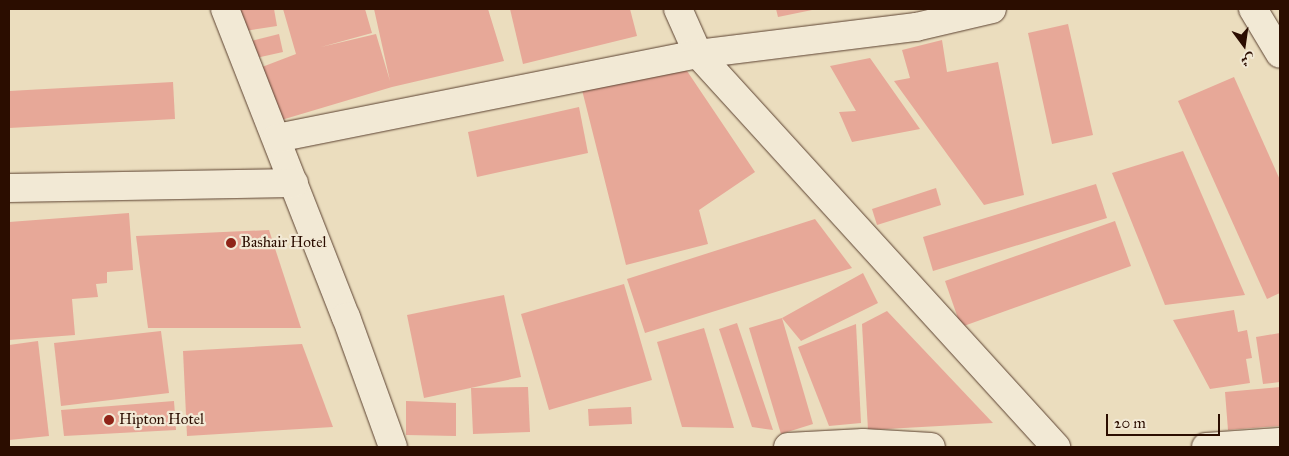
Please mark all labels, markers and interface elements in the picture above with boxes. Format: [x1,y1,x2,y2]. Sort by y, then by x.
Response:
north arrow [1219,20,1269,70]
text: ش [1239,50,1257,70]
place label: Bashair Hotel [241,234,326,252]
marker: Bashair Hotel [225,237,237,249]
scale bar [1109,404,1223,436]
place label: Hipton Hotel [119,411,204,429]
marker: Hipton Hotel [103,414,115,426]
text: 20 m [1114,414,1146,432]

